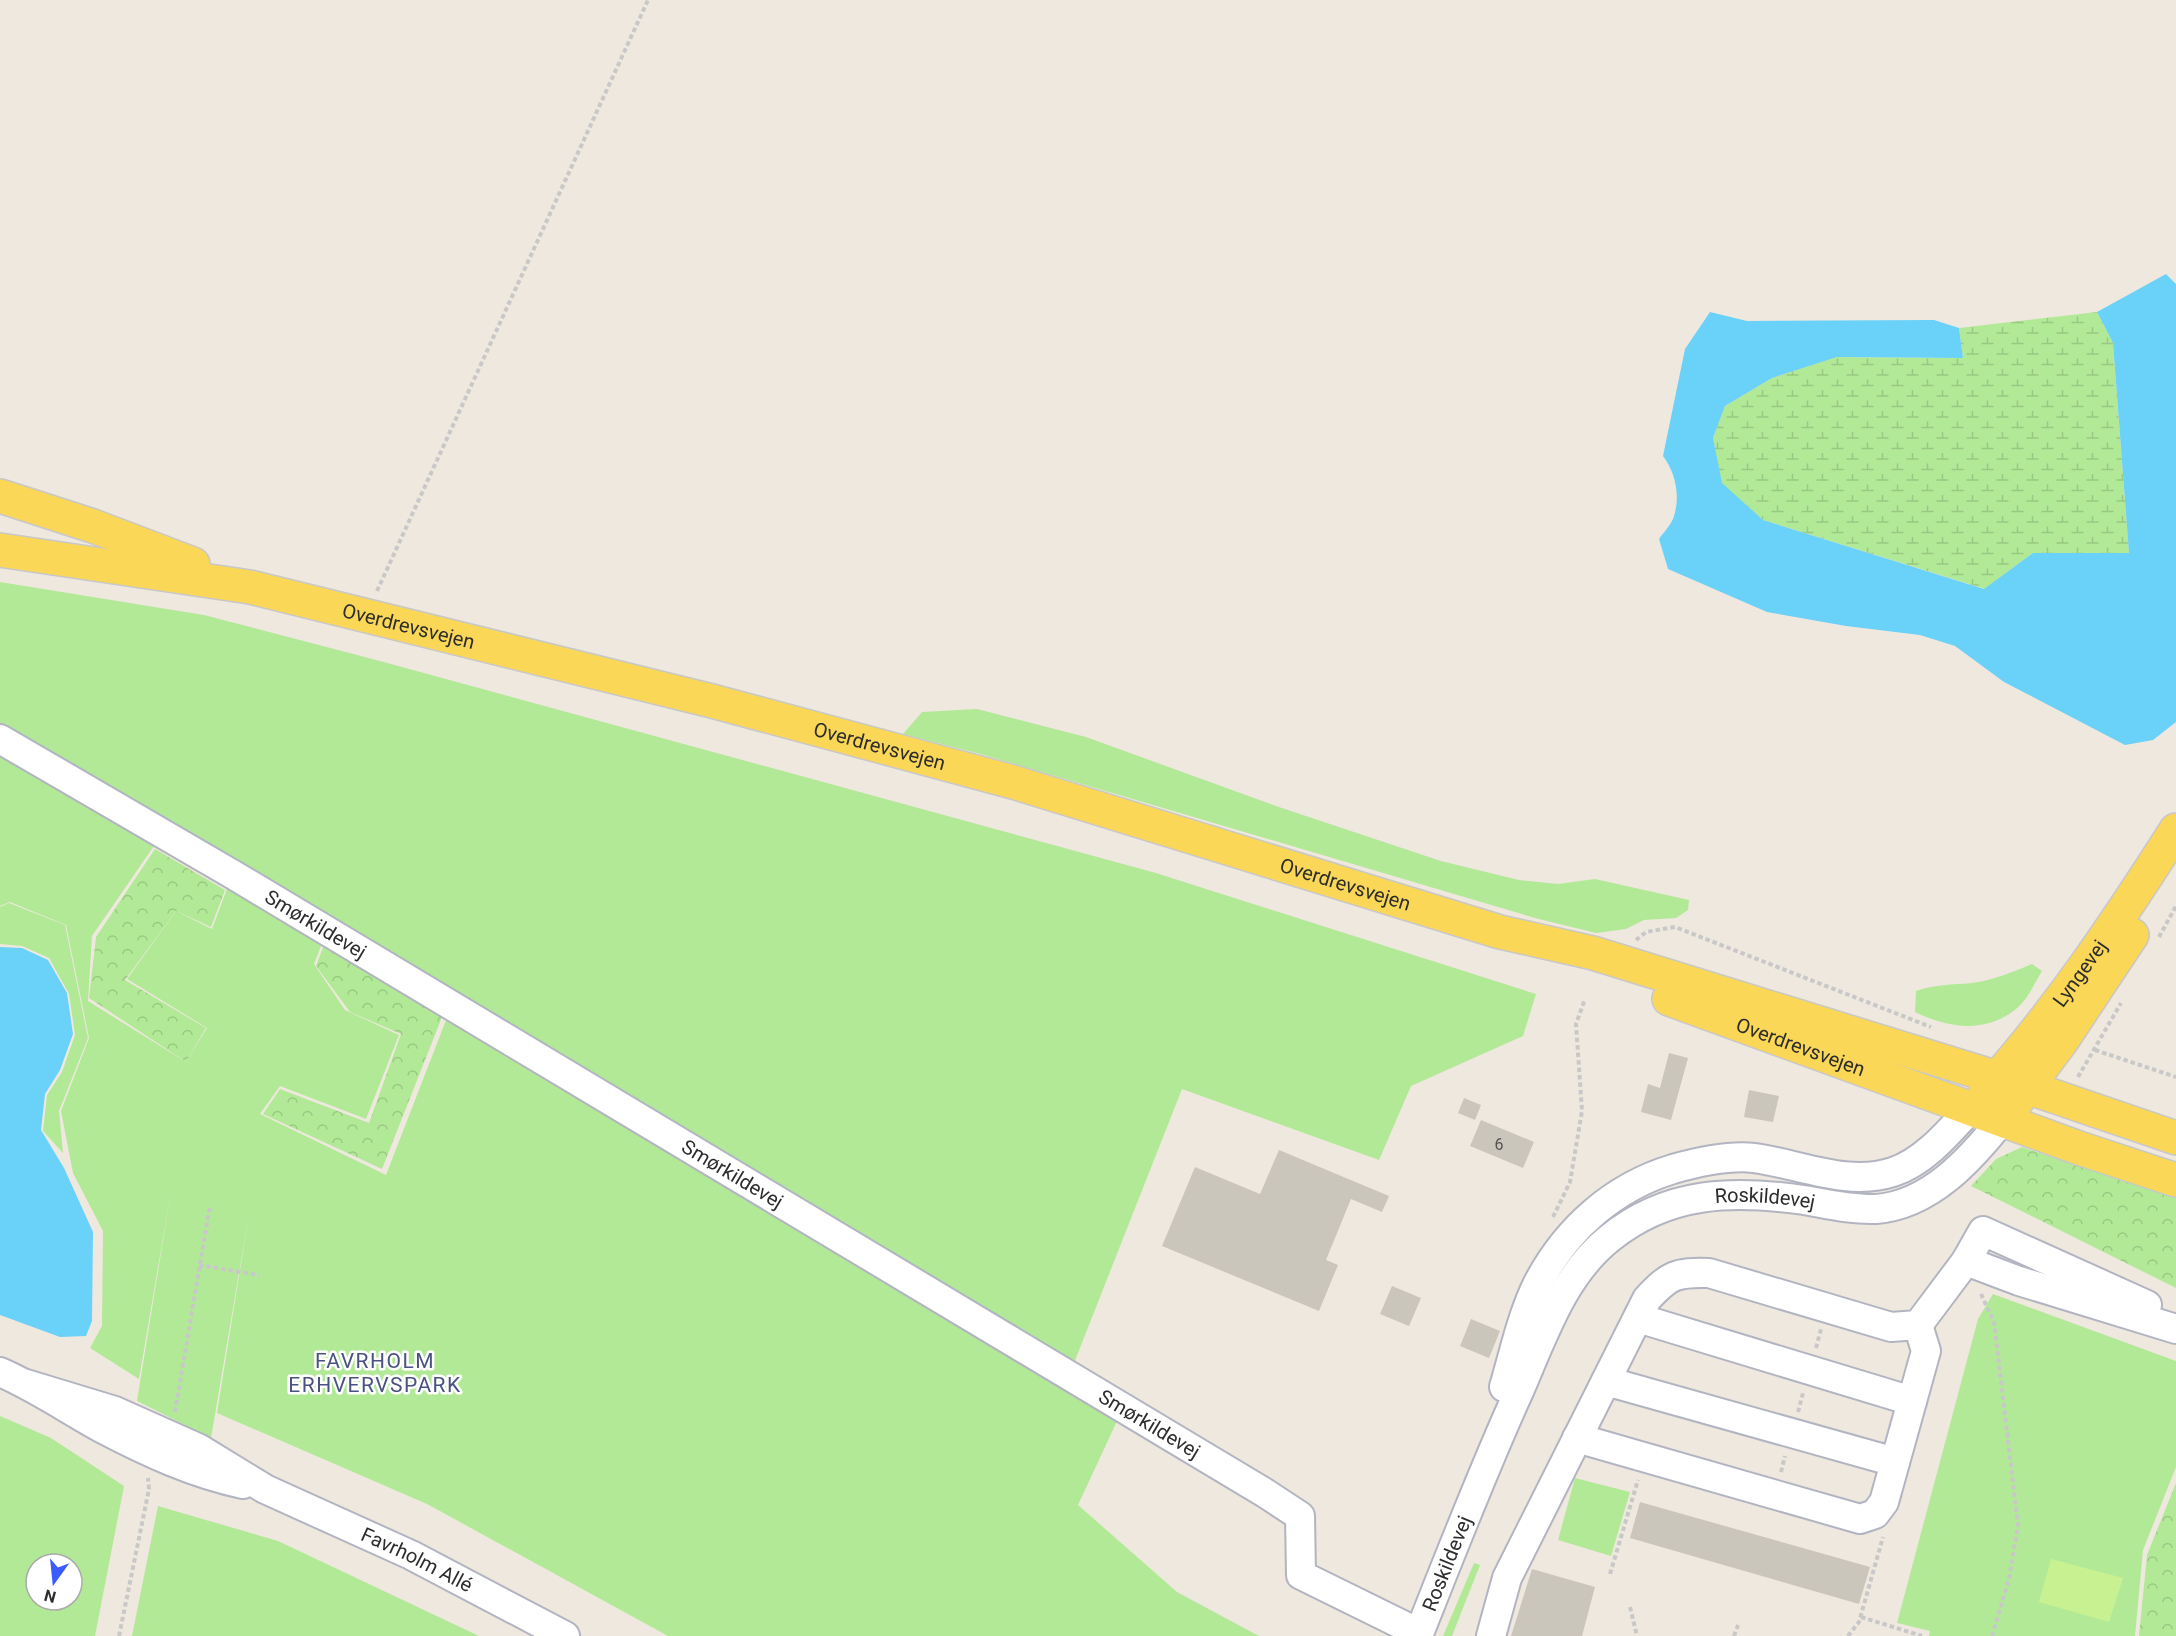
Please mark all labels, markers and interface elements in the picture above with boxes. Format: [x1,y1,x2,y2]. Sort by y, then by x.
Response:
street label: Overdrevsvejen [340,598,477,654]
street label: Overdrevsvejen [811,717,948,775]
street label: Overdrevsvejen [1277,853,1414,916]
street label: Smørkildevej [261,885,371,964]
street label: Lyngevej [2048,935,2112,1011]
street label: Overdrevsvejen [1733,1012,1868,1081]
street label: Smørkildevej [677,1134,788,1214]
house number: 6 [1495,1135,1504,1154]
street label: Roskildevej [1714,1183,1817,1214]
district label: FAVRHOLM ERHVERVSPARK [288,1349,462,1397]
street label: Smørkildevej [1094,1384,1205,1463]
street label: Roskildevej [1417,1512,1477,1615]
street label: Favrholm Allé [358,1522,477,1597]
north arrow [24,1552,84,1612]
text: N [42,1585,58,1607]

